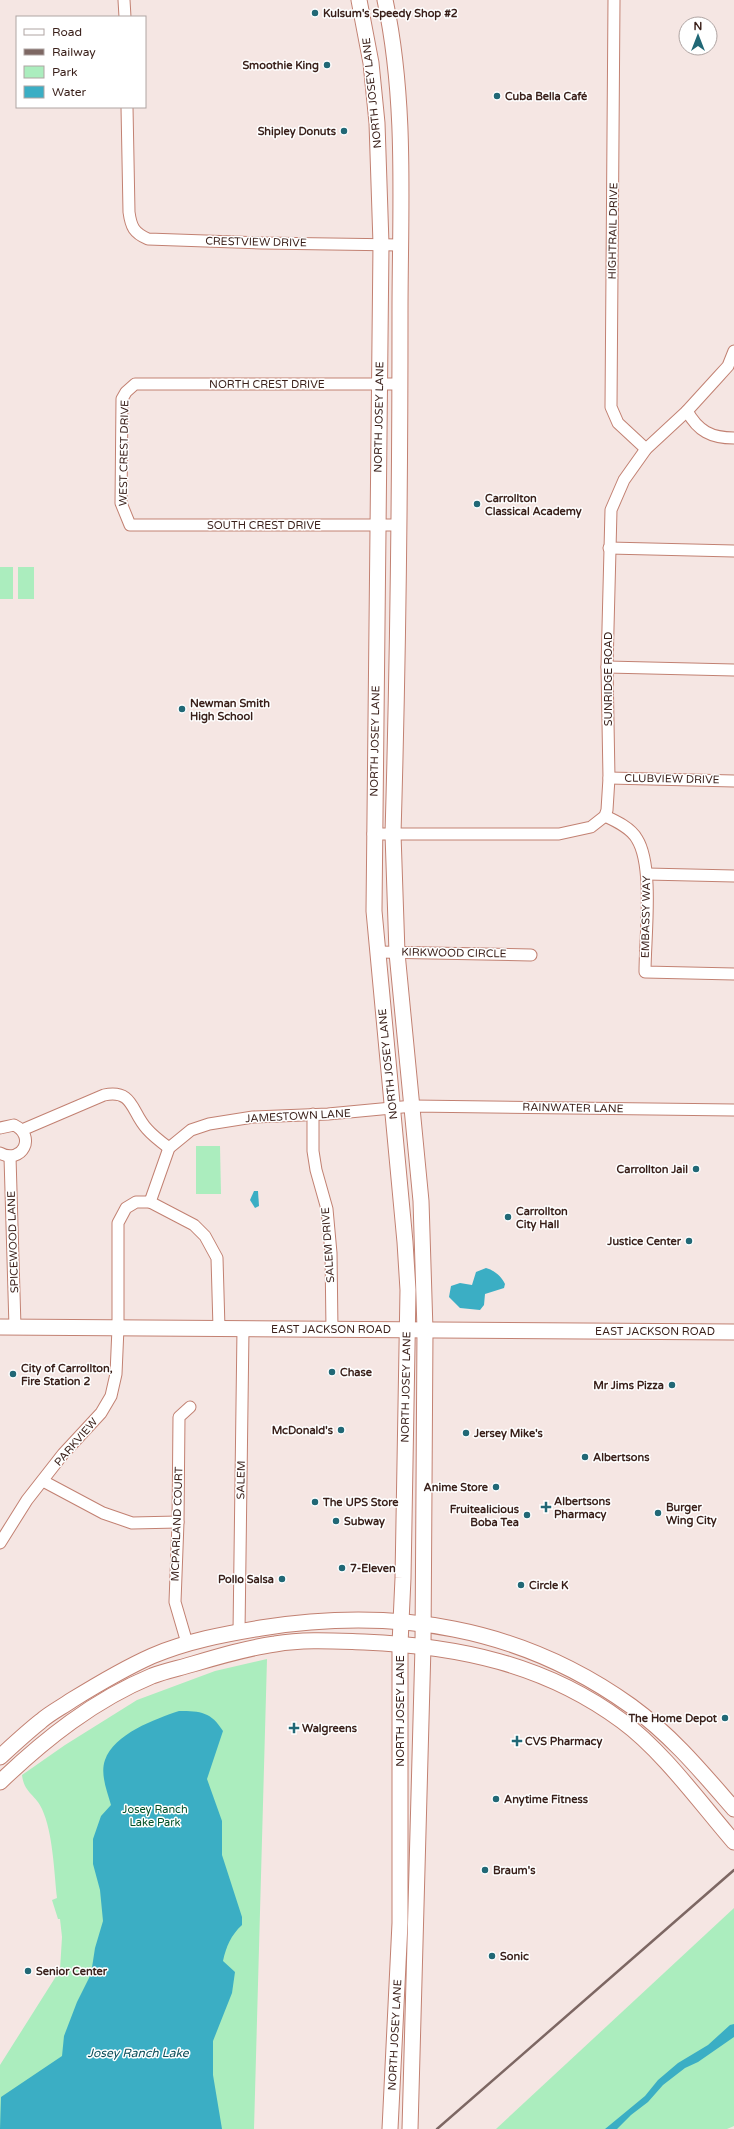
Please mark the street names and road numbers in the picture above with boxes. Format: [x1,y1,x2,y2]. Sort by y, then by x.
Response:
street label: NORTH JOSEY LANE [360,37,384,149]
street label: HIGHTRAIL DRIVE [606,182,620,280]
street label: CRESTVIEW DRIVE [205,235,307,249]
street label: NORTH JOSEY LANE [372,361,386,473]
street label: NORTH CREST DRIVE [209,378,325,391]
street label: WEST CREST DRIVE [117,400,131,506]
street label: SOUTH CREST DRIVE [207,519,321,532]
street label: SUNRIDGE ROAD [602,632,615,726]
street label: NORTH JOSEY LANE [368,685,382,797]
street label: CLUBVIEW DRIVE [624,772,720,786]
street label: EMBASSY WAY [639,876,653,958]
street label: KIRKWOOD CIRCLE [401,946,507,960]
street label: NORTH JOSEY LANE [376,1008,400,1120]
street label: RAINWATER LANE [522,1101,624,1115]
street label: JAMESTOWN LANE [245,1107,351,1125]
street label: SPICEWOOD LANE [5,1191,21,1293]
street label: SALEM DRIVE [319,1207,337,1283]
street label: EAST JACKSON ROAD [271,1323,391,1336]
street label: EAST JACKSON ROAD [595,1325,715,1338]
street label: NORTH JOSEY LANE [399,1331,413,1443]
street label: PARKVIEW [52,1415,100,1469]
street label: SALEM [234,1460,248,1500]
street label: MCPARLAND COURT [169,1466,186,1582]
street label: NORTH JOSEY LANE [394,1655,407,1767]
street label: NORTH JOSEY LANE [386,1979,404,2091]

